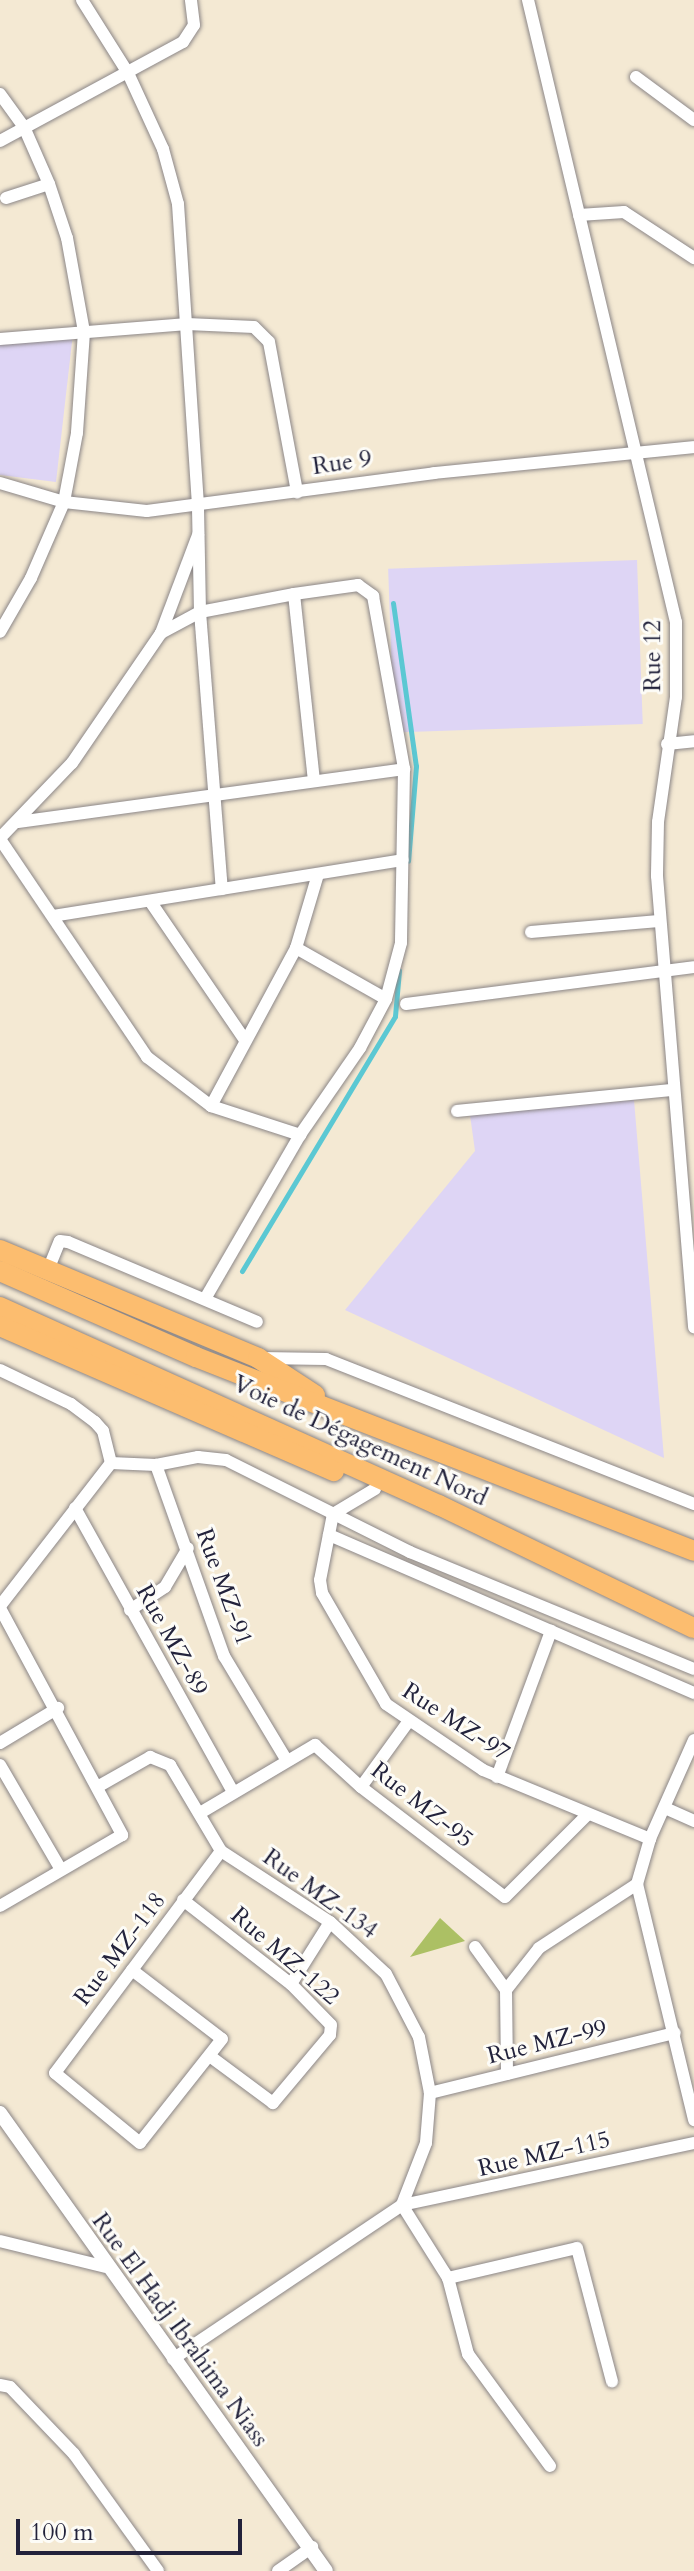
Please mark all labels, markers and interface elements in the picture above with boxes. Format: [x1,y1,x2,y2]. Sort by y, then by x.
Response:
street label: Rue 9 [311,445,373,481]
street label: Rue 12 [639,620,667,692]
street label: Voie de Dégagement Nord [228,1369,492,1513]
street label: Rue MZ-91 [190,1525,258,1649]
street label: Rue MZ-89 [130,1580,214,1700]
street label: Rue MZ-97 [397,1677,515,1767]
street label: Rue MZ-95 [365,1756,479,1854]
street label: Rue MZ-134 [257,1843,383,1945]
street label: Rue MZ-118 [68,1887,172,2011]
street label: Rue MZ-122 [225,1901,345,2011]
street label: Rue MZ-99 [484,2013,610,2071]
street label: Rue MZ-115 [475,2125,613,2183]
street label: Rue El Hadj Ibrahima Niass [86,2208,274,2452]
scale bar [20,2503,246,2553]
text: 100 m [30,2516,94,2549]

